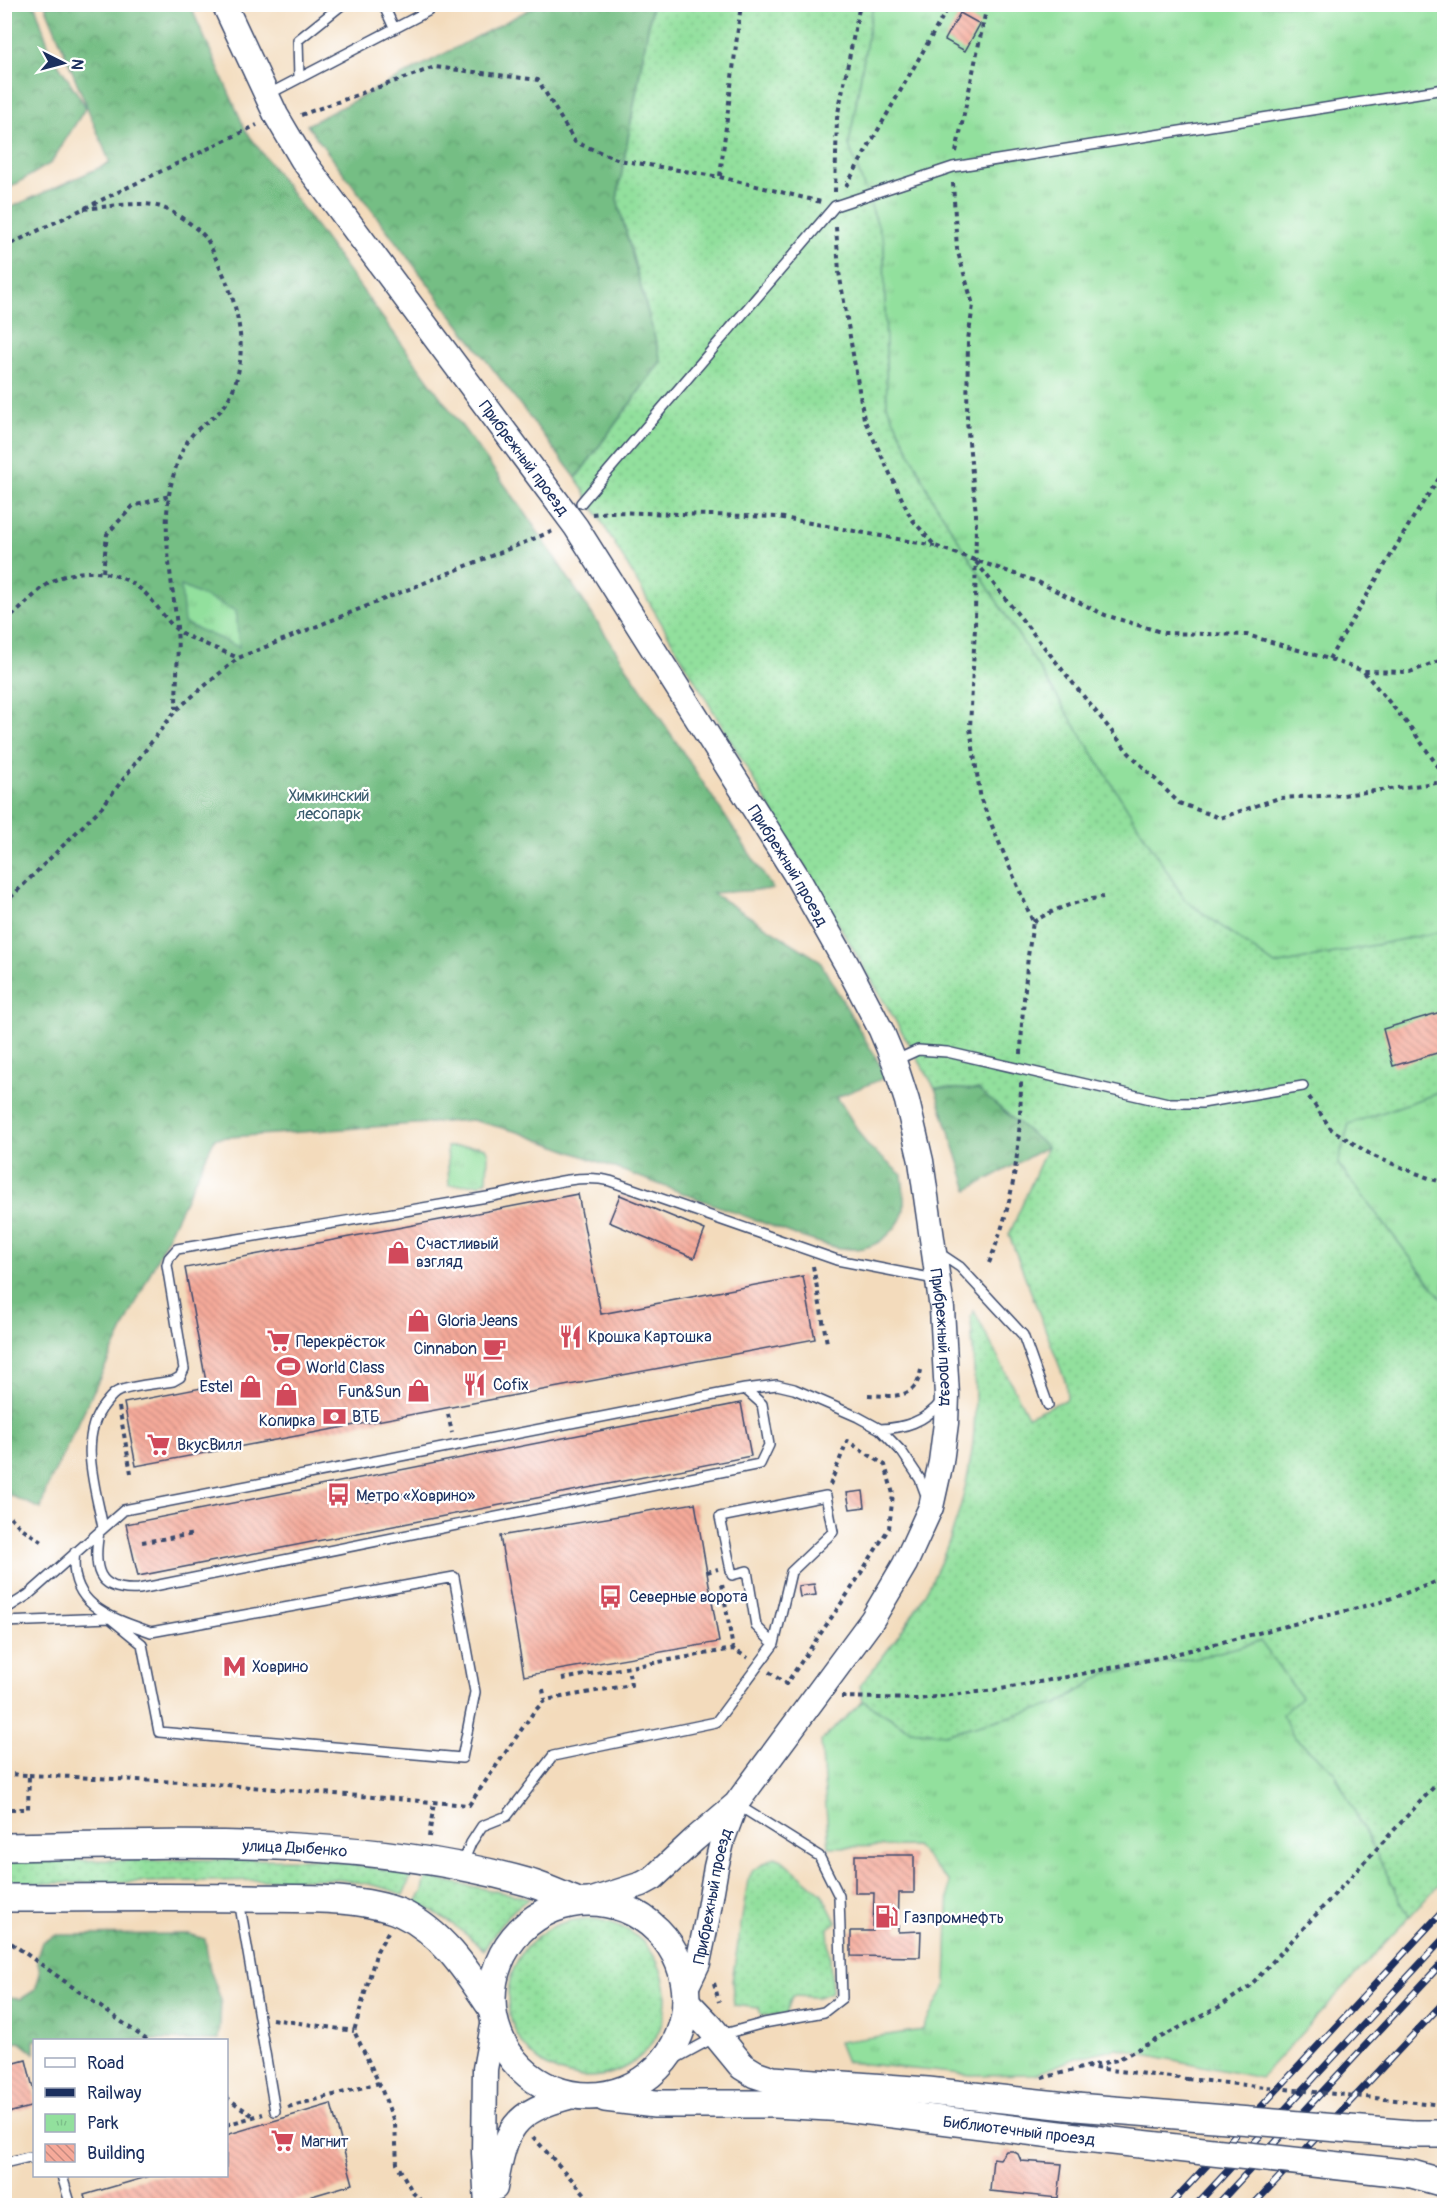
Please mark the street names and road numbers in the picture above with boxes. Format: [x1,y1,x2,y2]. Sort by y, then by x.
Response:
street label: Прибрежный проезд [474,397,573,520]
street label: Прибрежный проезд [743,801,832,930]
street label: Прибрежный проезд [925,1267,956,1407]
street label: Прибрежный проезд [689,1825,737,1966]
street label: улица Дыбенко [241,1836,349,1862]
street label: Библиотечный проезд [942,2112,1096,2150]

